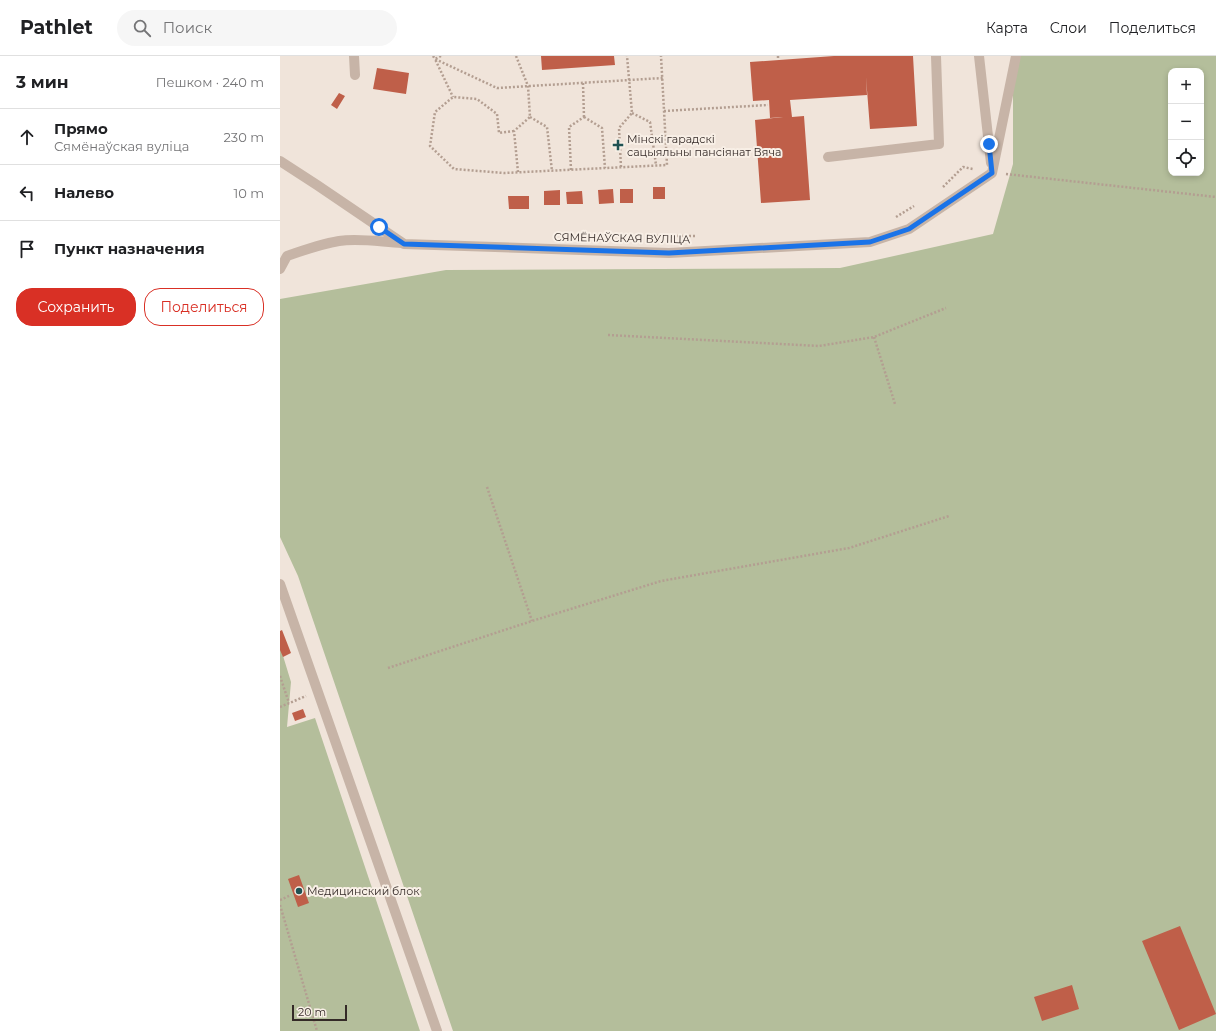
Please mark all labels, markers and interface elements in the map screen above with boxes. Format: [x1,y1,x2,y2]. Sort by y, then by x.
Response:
search box [117,10,397,46]
text: Pathlet [20,16,93,39]
icon: search [131,17,153,39]
text: Поиск [163,18,212,37]
text: Карта [986,19,1028,37]
text: Слои [1050,19,1087,37]
text: Поделиться [1109,19,1196,37]
map controls [1168,68,1204,176]
button: + [1168,68,1204,104]
text: 3 мин [16,72,69,92]
text: Пешком · 240 m [156,74,264,90]
button: − [1168,104,1204,140]
text: Прямо [54,119,108,138]
icon: ahead [16,126,38,148]
text: 230 m [223,129,264,145]
place label: Мінскі гарадскі сацыяльны пансіянат Вяча [627,132,781,159]
route end [980,135,998,153]
text: Сямёнаўская вуліца [54,138,189,154]
marker: Мінскі гарадскі сацыяльны пансіянат Вяча [612,139,624,151]
button: locate [1168,140,1204,176]
icon: left [16,182,38,204]
text: Налево [54,183,114,202]
text: 10 m [234,185,264,201]
route start [370,218,388,236]
street label: СЯМЁНАЎСКАЯ ВУЛІЦА [554,230,691,246]
icon: arrive [16,238,38,260]
text: Пункт назначения [54,239,205,258]
button: Сохранить [16,288,136,326]
button: Поделиться [144,288,264,326]
place label: Медицинский блок [307,884,420,898]
marker: Медицинский блок [294,886,304,896]
scale bar [292,1003,347,1022]
text: 20 m [298,1005,326,1019]

